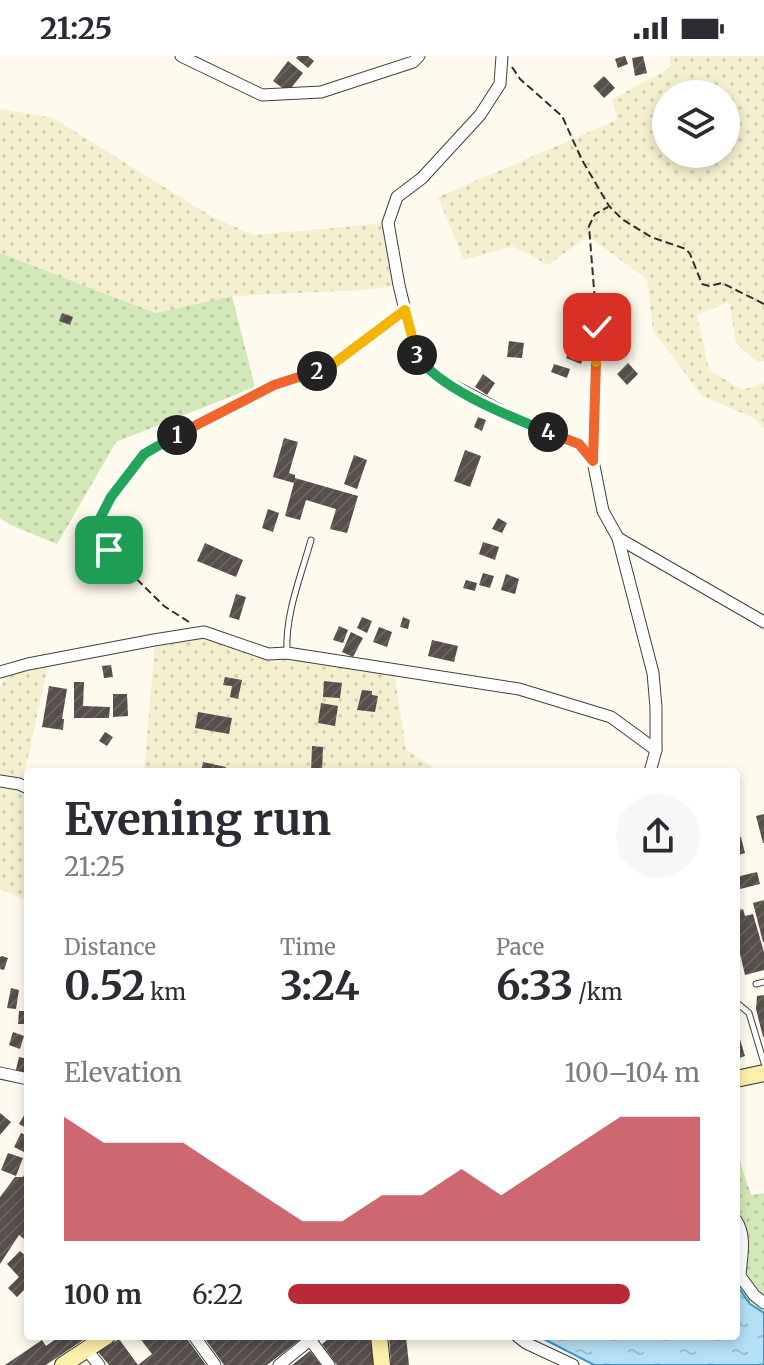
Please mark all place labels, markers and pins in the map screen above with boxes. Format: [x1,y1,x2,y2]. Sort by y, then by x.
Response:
pin [563,293,631,361]
pin: 3 [397,335,437,375]
pin: 2 [297,351,337,391]
pin: 4 [528,412,568,452]
pin: 1 [157,415,197,455]
pin [75,516,143,584]

